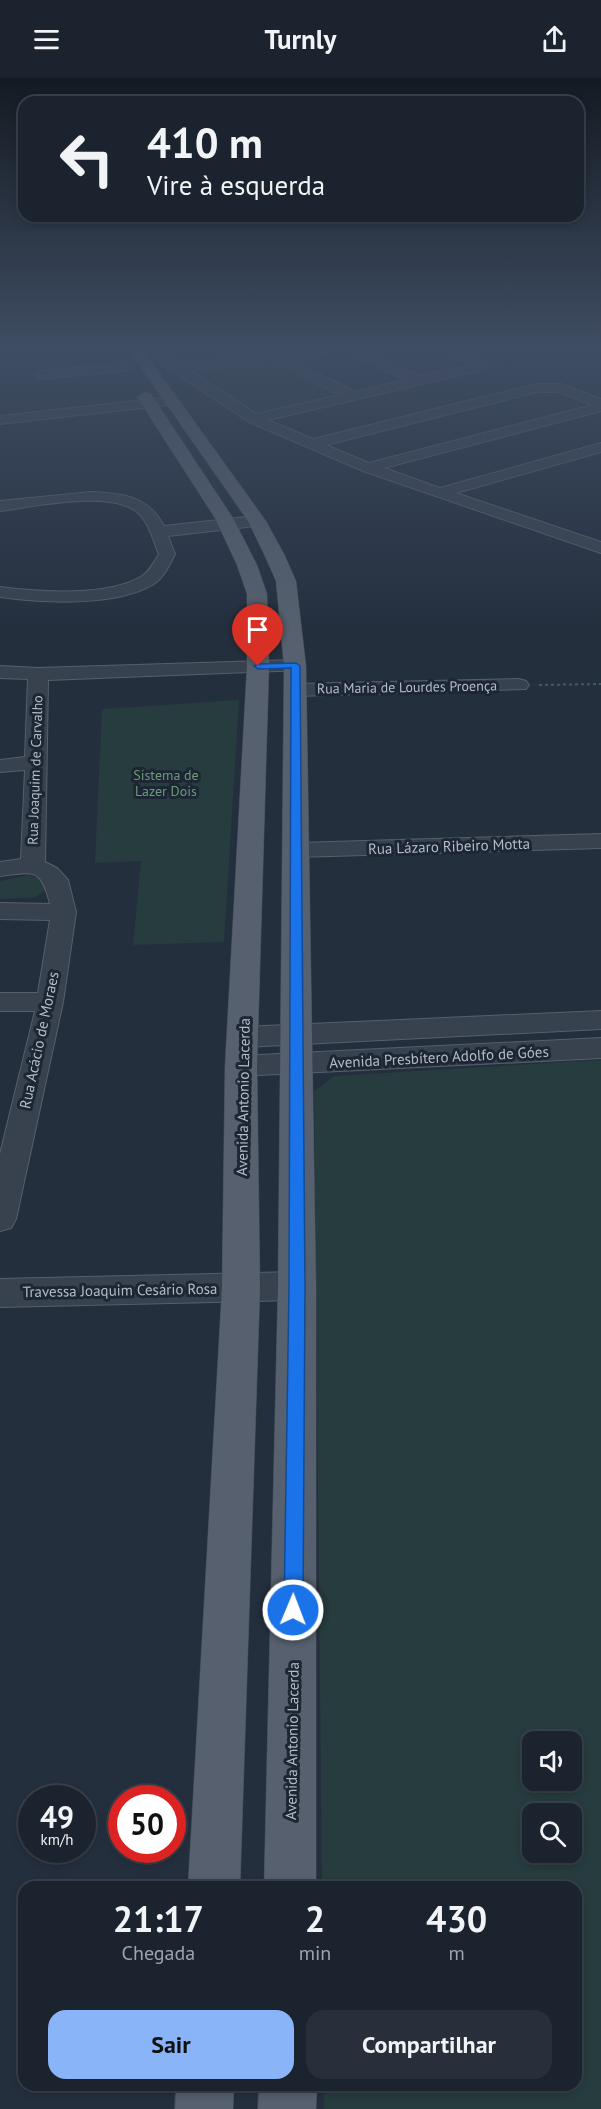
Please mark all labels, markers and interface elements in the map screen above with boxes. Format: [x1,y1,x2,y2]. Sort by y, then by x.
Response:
text: Turnly [264,22,337,56]
icon: menu [30,23,63,56]
icon: share [538,23,571,56]
text: 410 m [147,115,263,170]
icon: left [48,120,126,198]
text: Vire à esquerda [147,168,325,202]
pin [232,604,283,666]
icon: arrive [241,613,274,646]
street label: Rua Maria de Lourdes Proença [317,676,497,698]
street label: Rua Joaquim de Carvalho [23,695,47,845]
park label: Sistema de Lazer Dois [133,766,199,800]
street label: Rua Lázaro Ribeiro Motta [368,834,530,858]
street label: Rua Acácio de Moraes [15,970,63,1110]
street label: Avenida Antonio Lacerda [232,1018,254,1176]
street label: Avenida Presbítero Adolfo de Góes [329,1042,549,1072]
street label: Travessa Joaquim Cesário Rosa [22,1279,218,1301]
position arrow [261,1578,325,1642]
street label: Avenida Antonio Lacerda [281,1662,303,1820]
map controls [522,1731,582,1863]
button: sound [522,1731,582,1791]
speed limit sign: 50 [108,1785,186,1863]
text: 49 [40,1797,74,1836]
button: search [522,1803,582,1863]
text: km/h [41,1830,73,1849]
text: 21:17 [113,1895,204,1942]
text: 2 [305,1895,325,1942]
text: 430 [426,1895,487,1942]
text: Chegada [122,1940,195,1966]
text: min [299,1940,331,1966]
text: m [449,1940,465,1966]
button: Sair [48,2010,294,2079]
button: Compartilhar [306,2010,552,2079]

